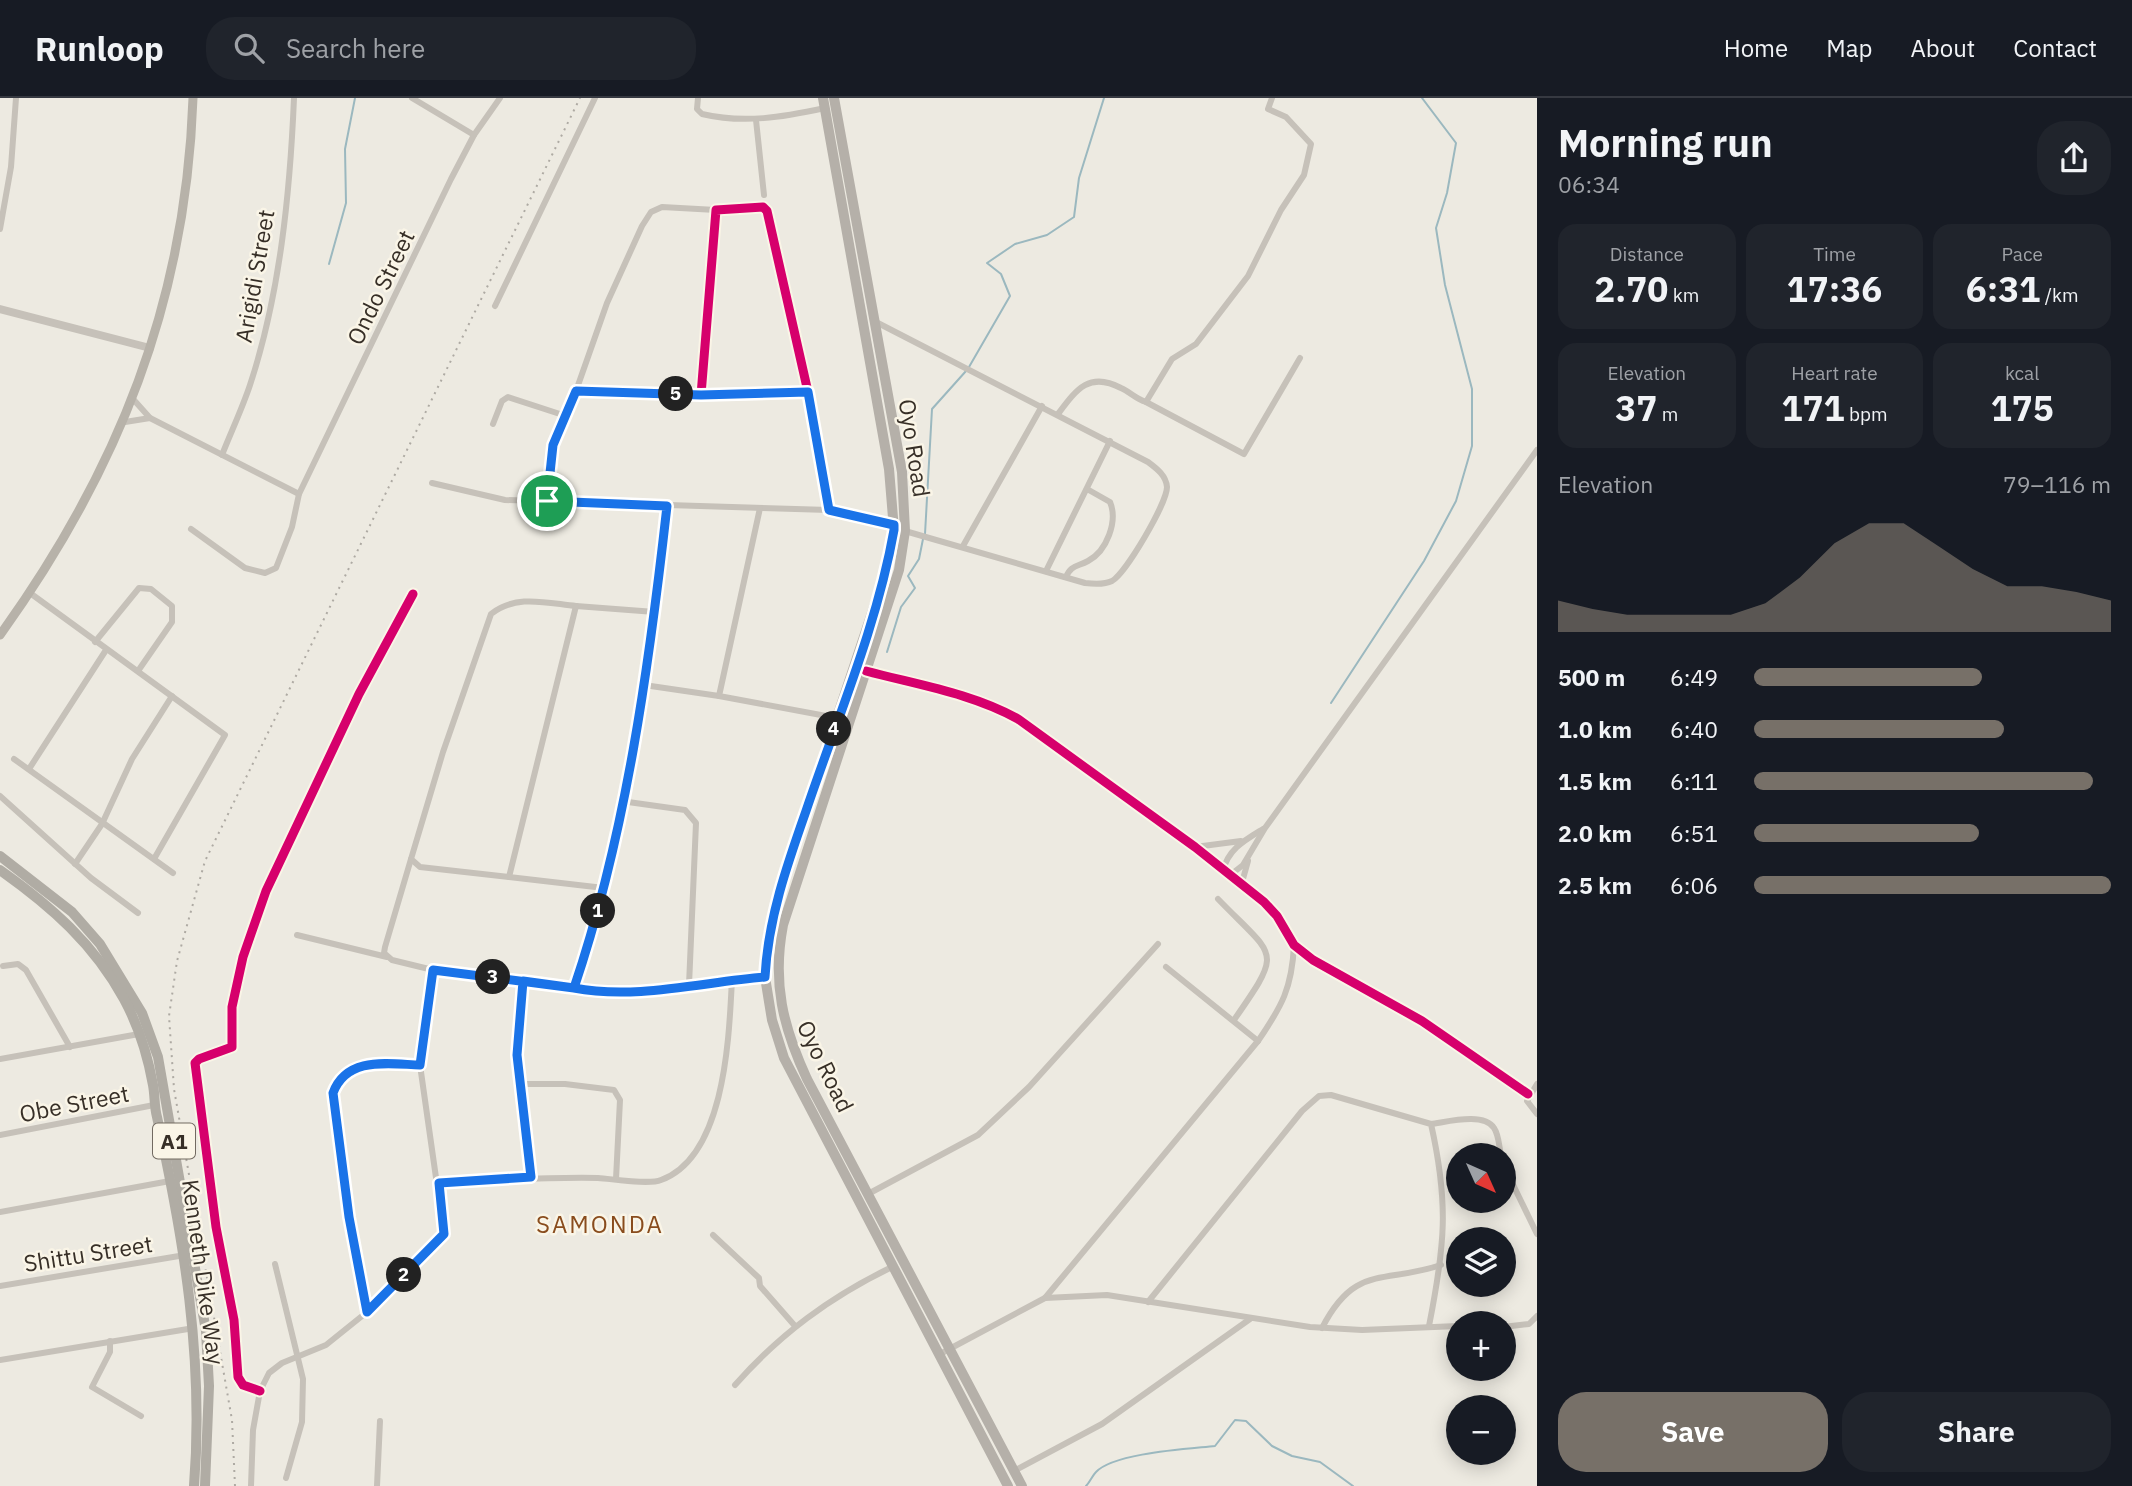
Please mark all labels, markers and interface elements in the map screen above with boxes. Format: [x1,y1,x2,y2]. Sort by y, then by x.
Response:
search box [206,17,696,80]
text: Runloop [35,27,164,70]
icon: search [230,29,268,67]
text: Search here [286,31,425,65]
text: Home [1724,32,1788,64]
text: Map [1826,32,1872,64]
text: About [1910,32,1975,64]
text: Contact [2013,32,2097,64]
text: Morning run [1558,118,1773,167]
button: share [2037,121,2111,195]
text: 06:34 [1558,169,1620,199]
street label: Arigidi Street [228,207,280,345]
street label: Ondo Street [339,225,421,349]
text: Distance [1610,242,1684,266]
text: Time [1813,242,1856,266]
text: Pace [2001,242,2043,266]
text: 2.70 [1594,266,1668,312]
text: 17:36 [1787,266,1882,312]
text: 6:31 [1966,266,2040,312]
text: km [1668,283,1699,307]
text: /km [2040,283,2079,307]
text: Elevation [1607,361,1686,385]
text: Heart rate [1791,361,1878,385]
text: kcal [2005,361,2039,385]
pin: 5 [658,376,694,412]
text: 5 [670,381,681,405]
text: 37 [1615,385,1657,431]
text: 171 [1781,385,1844,431]
text: 175 [1991,385,2054,431]
street label: Oyo Road [892,397,938,499]
text: m [1657,402,1678,426]
text: bpm [1844,402,1888,426]
text: Elevation [1558,469,1653,499]
text: 79–116 m [2003,469,2111,499]
pin [517,471,577,531]
icon: arrive [528,482,566,520]
text: 500 m [1558,662,1625,692]
text: 6:49 [1670,662,1718,692]
pin: 4 [816,712,852,746]
text: 1.0 km [1558,714,1632,744]
text: 6:40 [1670,714,1718,744]
text: 4 [828,716,839,740]
text: 1.5 km [1558,766,1632,796]
text: 6:11 [1670,766,1718,796]
text: 2.0 km [1558,818,1632,848]
text: 6:51 [1670,818,1718,848]
text: 2.5 km [1558,870,1632,900]
text: 6:06 [1670,870,1718,900]
pin: 1 [580,894,616,928]
text: 1 [592,898,603,922]
pin: 3 [476,960,510,994]
text: 3 [487,964,498,988]
street label: Oyo Road [791,1015,861,1117]
street label: Obe Street [17,1078,131,1128]
road number: A1 [153,1124,195,1158]
north arrow [1446,1143,1516,1213]
map controls [1446,1143,1516,1465]
street label: Kenneth Dike Way [176,1177,232,1367]
district label: SAMONDA [536,1208,664,1240]
button: layers [1446,1227,1516,1297]
street label: Shittu Street [22,1228,154,1278]
pin: 2 [386,1258,422,1292]
text: 2 [398,1262,409,1286]
button: + [1446,1311,1516,1381]
button: Save [1558,1392,1828,1472]
button: Share [1842,1392,2111,1472]
button: − [1446,1395,1516,1465]

